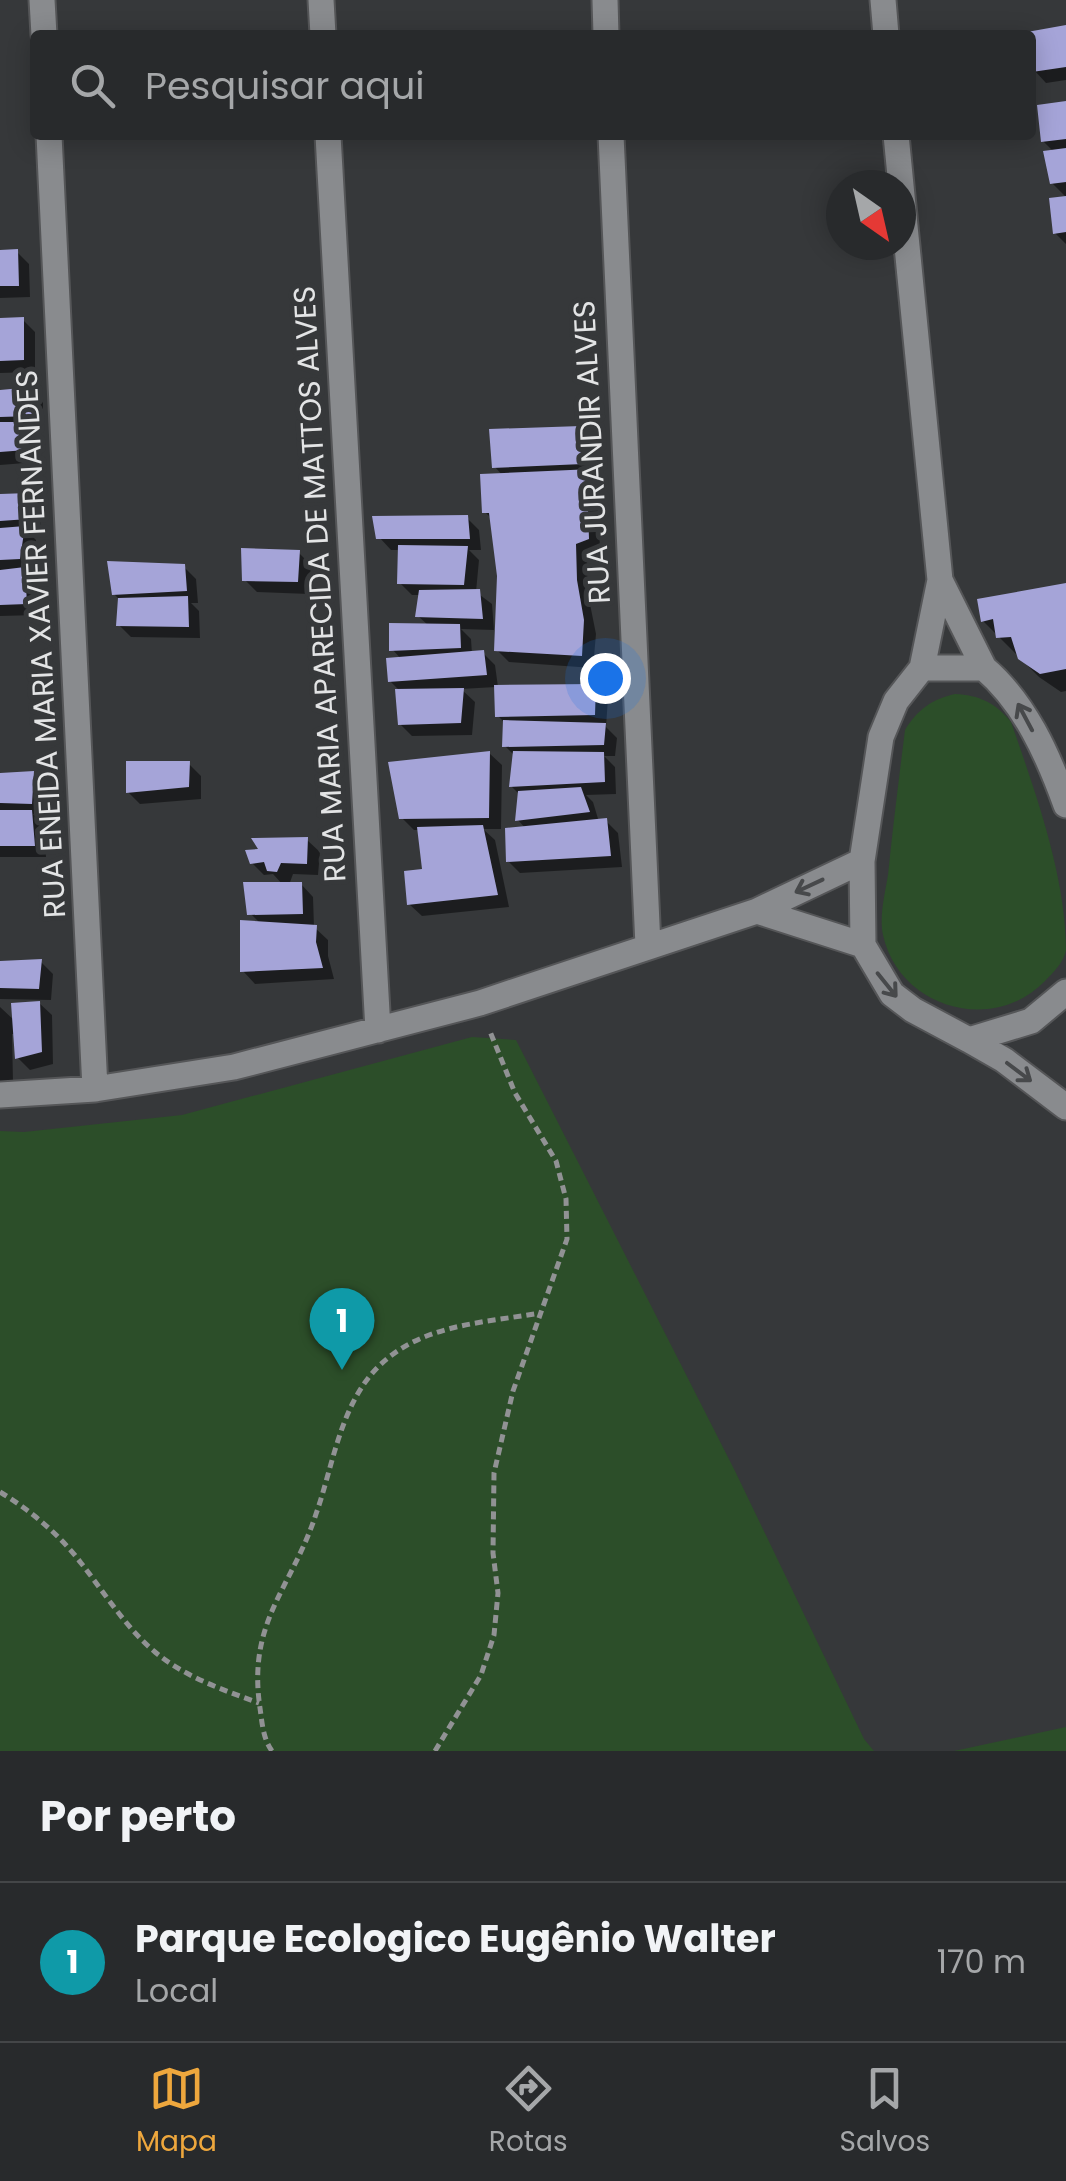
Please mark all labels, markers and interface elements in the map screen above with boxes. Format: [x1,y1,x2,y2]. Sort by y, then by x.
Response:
search box [30,30,1036,140]
icon: search [65,58,120,113]
text: Pesquisar aqui [145,59,425,112]
north arrow [826,170,916,260]
street label: RUA MARIA APARECIDA DE MATTOS ALVES [282,285,357,883]
street label: RUA JURANDIR ALVES [562,299,621,605]
street label: RUA ENEIDA MARIA XAVIER FERNANDES [5,369,76,919]
your location [580,653,631,704]
one-way arrow [1015,703,1034,732]
one-way arrow [795,878,825,897]
one-way arrow [877,971,898,998]
one-way arrow [1005,1061,1032,1082]
pin: 1 [310,1288,374,1370]
text: Por perto [40,1787,236,1846]
text: Parque Ecologico Eugênio Walter [135,1912,776,1965]
text: 1 [66,1939,79,1984]
text: 170 m [937,1939,1026,1984]
text: Local [135,1968,218,2013]
tab: Mapa [136,2061,217,2163]
tab: Rotas [489,2061,568,2163]
tab: Salvos [840,2061,930,2163]

